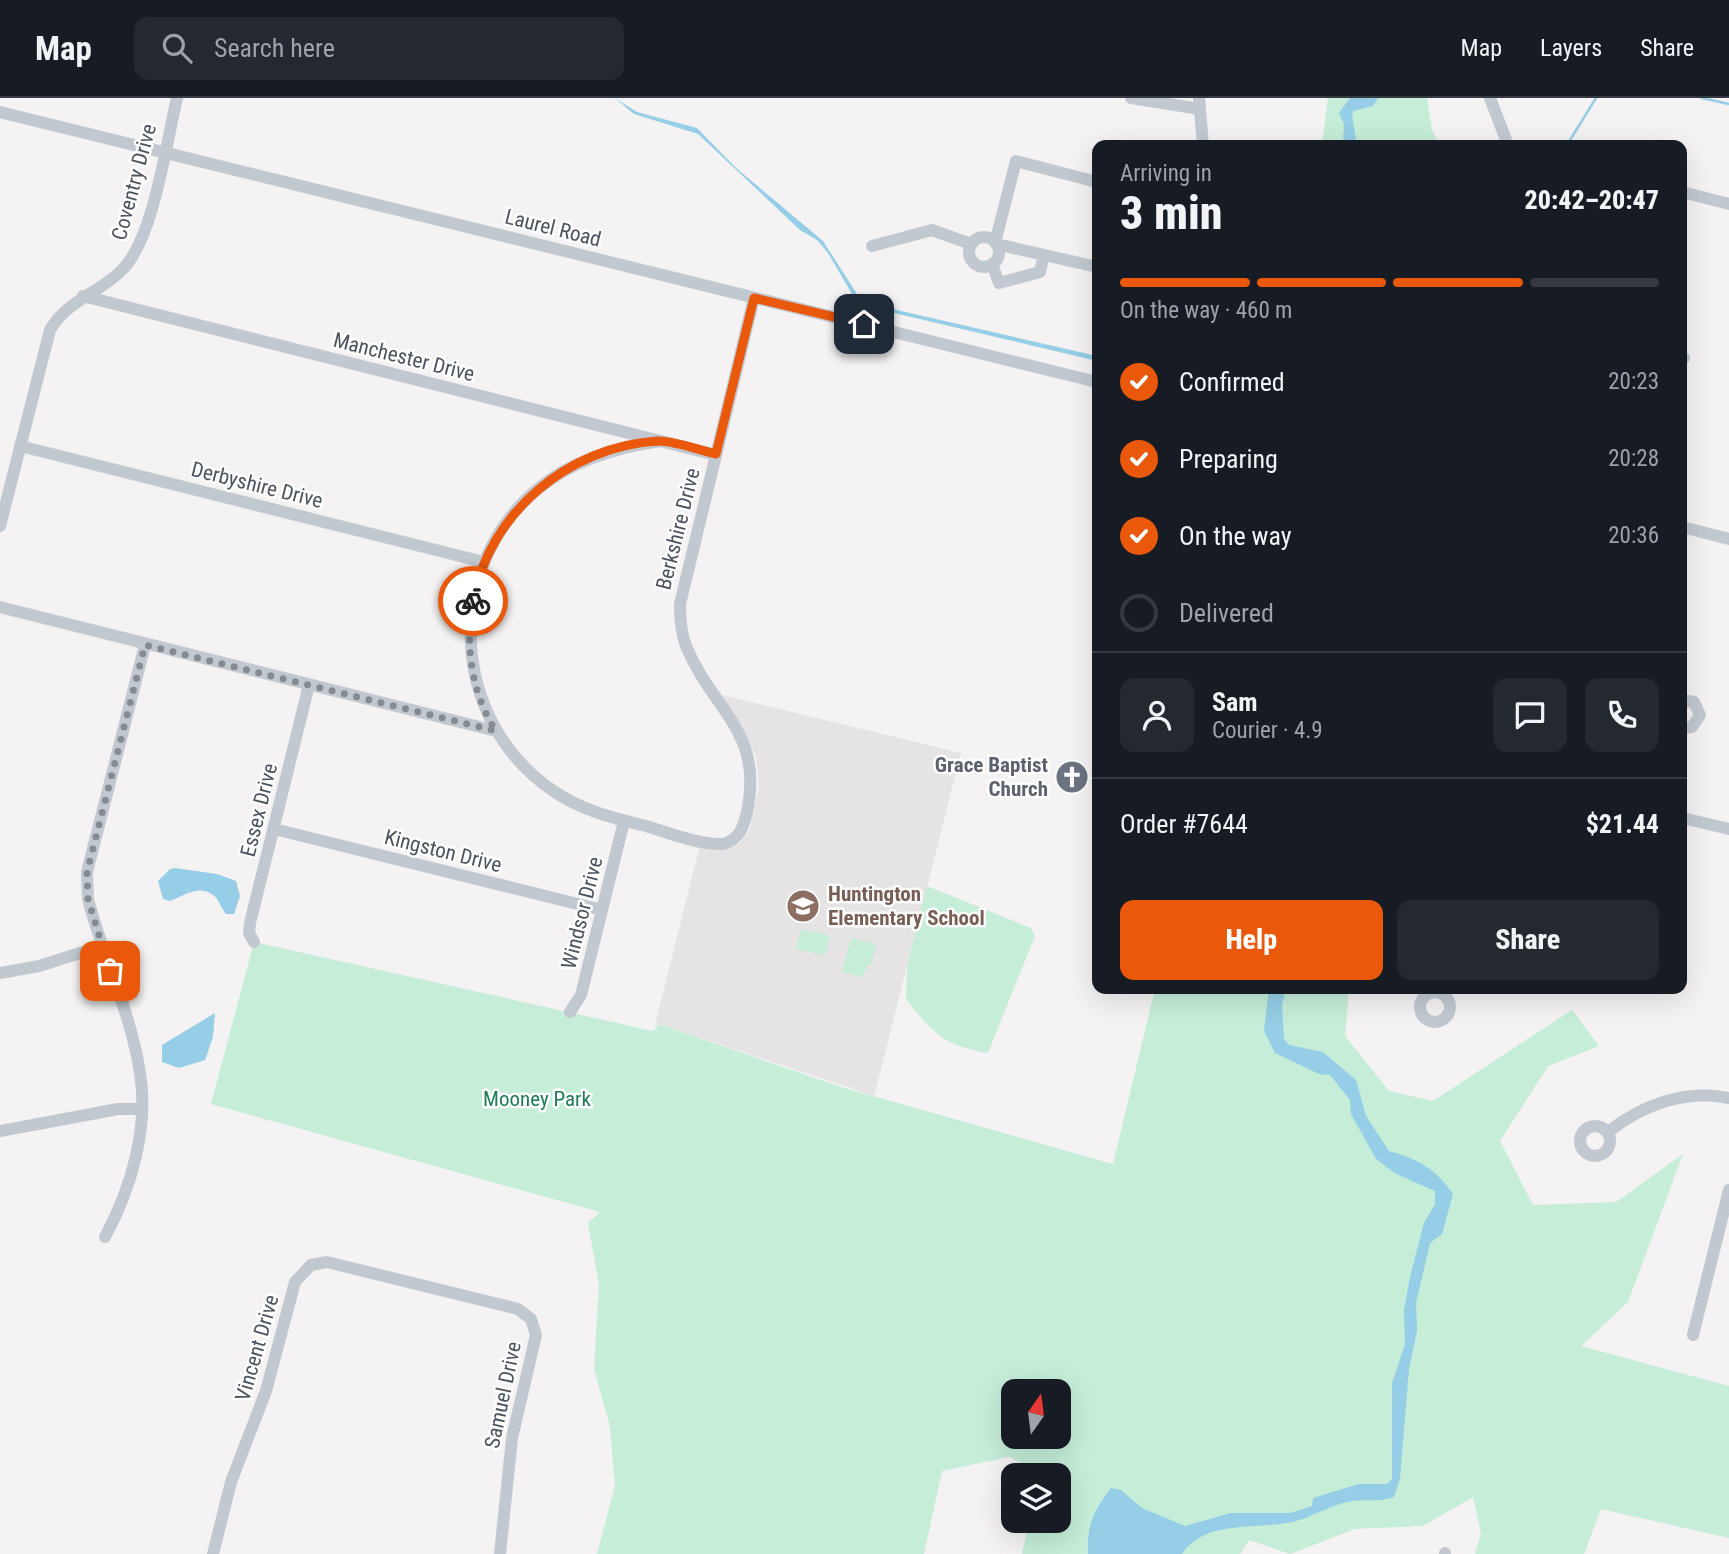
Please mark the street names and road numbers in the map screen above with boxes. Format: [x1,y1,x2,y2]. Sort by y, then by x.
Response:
street label: Coventry Drive [107,121,161,243]
street label: Laurel Road [503,204,603,252]
street label: Manchester Drive [331,328,477,386]
street label: Derbyshire Drive [189,457,325,513]
street label: Berkshire Drive [651,466,705,592]
street label: Essex Drive [236,761,282,859]
street label: Kingston Drive [382,825,504,877]
street label: Windsor Drive [556,854,608,972]
street label: Vincent Drive [230,1292,284,1404]
street label: Samuel Drive [480,1339,526,1450]

